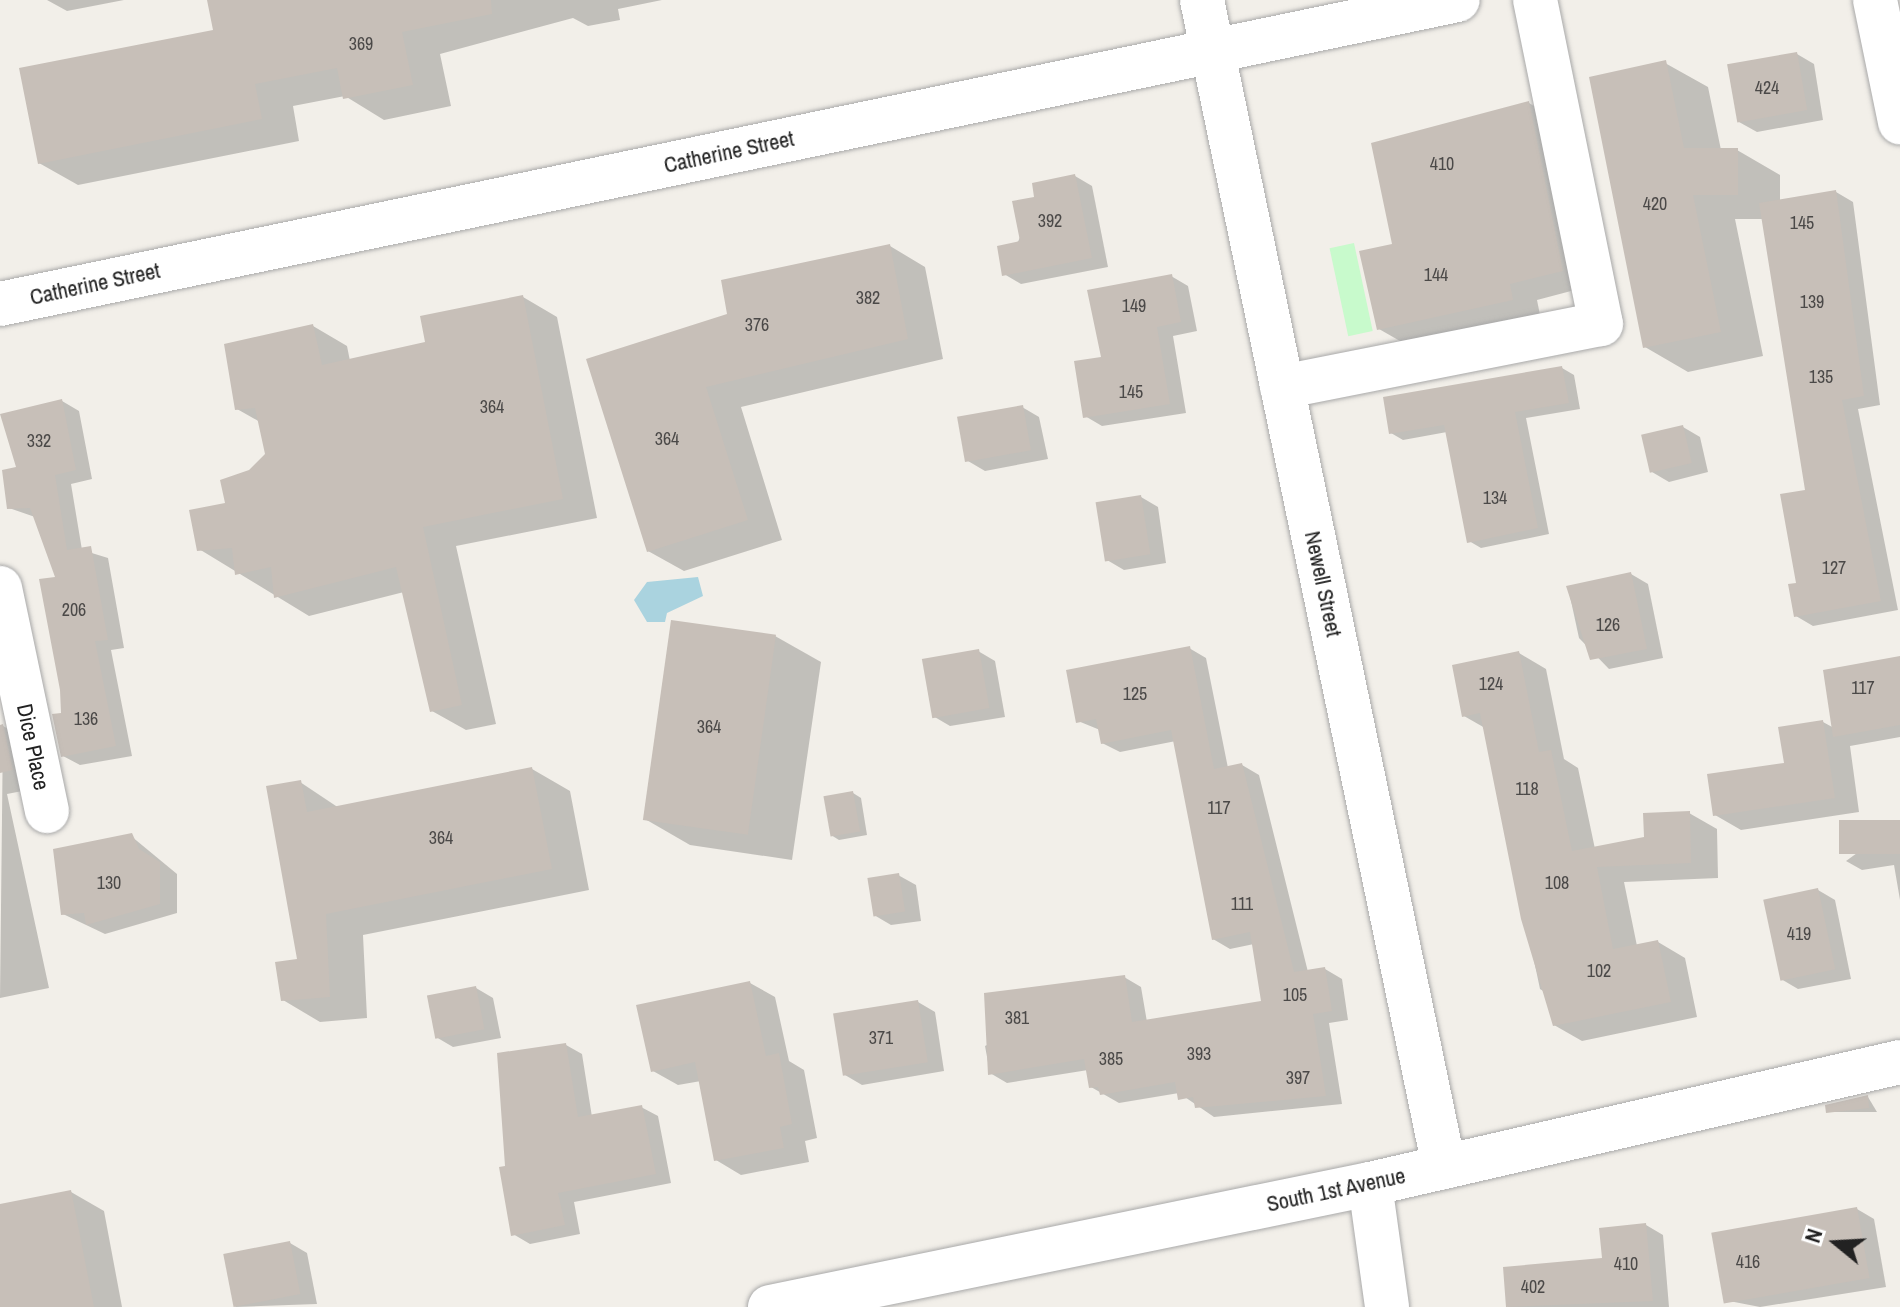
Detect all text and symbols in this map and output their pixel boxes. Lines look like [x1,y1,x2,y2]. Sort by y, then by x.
house number: 369 [349,33,373,55]
house number: 424 [1755,77,1779,99]
street label: Catherine Street [662,125,796,179]
house number: 410 [1430,153,1454,175]
house number: 420 [1643,193,1667,215]
house number: 392 [1038,210,1062,232]
house number: 145 [1790,212,1814,234]
street label: Catherine Street [28,257,162,311]
house number: 144 [1424,264,1448,286]
house number: 382 [856,287,880,309]
house number: 139 [1800,291,1824,313]
house number: 149 [1122,295,1146,317]
house number: 376 [745,314,769,336]
house number: 135 [1809,366,1833,388]
house number: 145 [1119,381,1143,403]
house number: 364 [480,396,504,418]
house number: 364 [655,428,679,450]
house number: 332 [27,430,51,452]
house number: 134 [1483,487,1507,509]
street label: Newell Street [1299,529,1347,639]
house number: 127 [1822,557,1846,579]
house number: 206 [62,599,86,621]
house number: 126 [1596,614,1620,636]
house number: 124 [1479,673,1503,695]
house number: 117 [1851,677,1875,699]
house number: 125 [1123,683,1147,705]
street label: Dice Place [11,702,55,792]
house number: 136 [74,708,98,730]
house number: 364 [697,716,721,738]
house number: 118 [1515,778,1539,800]
house number: 117 [1207,797,1231,819]
house number: 364 [429,827,453,849]
house number: 130 [97,872,121,894]
house number: 108 [1545,872,1569,894]
house number: 111 [1231,893,1253,915]
house number: 419 [1787,923,1811,945]
house number: 102 [1587,960,1611,982]
house number: 105 [1283,984,1307,1006]
house number: 381 [1005,1007,1029,1029]
house number: 371 [869,1027,893,1049]
house number: 393 [1187,1043,1211,1065]
house number: 385 [1099,1048,1123,1070]
house number: 397 [1286,1067,1310,1089]
street label: South 1st Avenue [1264,1162,1408,1218]
north arrow [1796,1203,1876,1283]
text: N [1797,1225,1829,1246]
house number: 416 [1736,1251,1760,1273]
house number: 410 [1614,1253,1638,1275]
house number: 402 [1521,1276,1545,1298]

